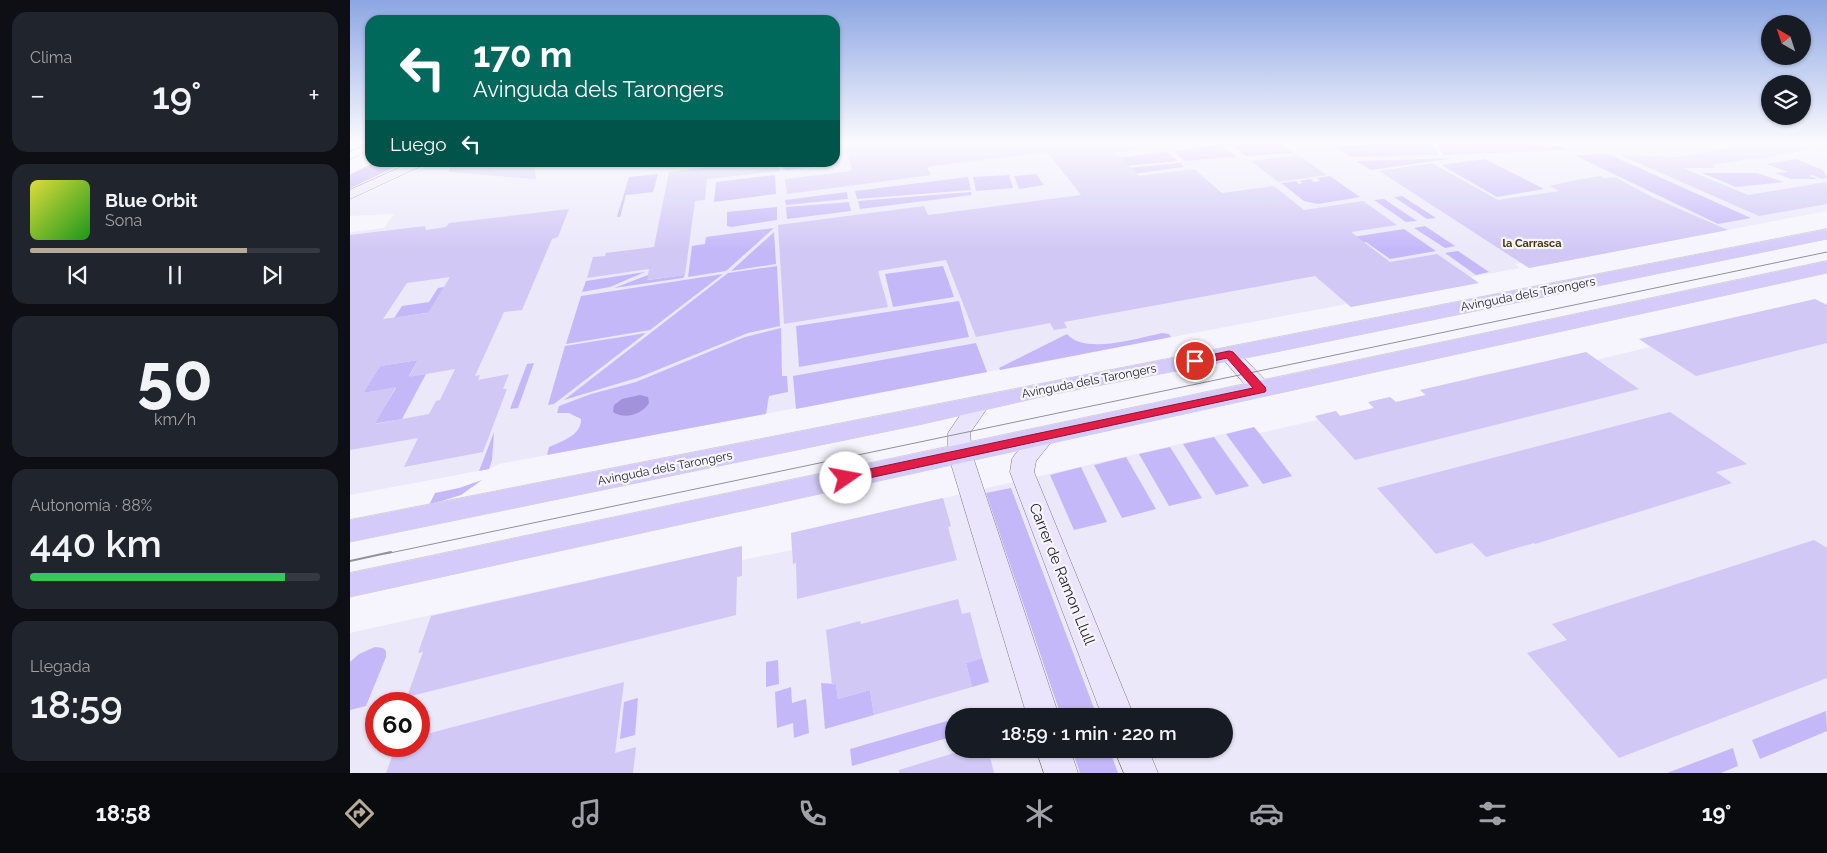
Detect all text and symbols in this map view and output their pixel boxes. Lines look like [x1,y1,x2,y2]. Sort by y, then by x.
north arrow [1761,15,1811,65]
map controls [1761,15,1811,125]
text: 170 m [473,34,572,75]
icon: left [390,35,455,100]
text: Clima [30,48,72,67]
text: 19° [152,73,202,118]
button: layers [1761,75,1811,125]
text: Avinguda dels Tarongers [473,76,724,102]
text: − [30,79,45,112]
text: + [308,79,320,112]
icon: left [457,130,485,158]
text: Luego [390,133,447,155]
text: Blue Orbit [105,189,197,211]
text: Sona [105,211,142,230]
district label: la Carrasca [1502,237,1562,250]
icon: previous [64,261,92,289]
icon: pause [161,261,189,289]
icon: next [258,261,286,289]
street label: Avinguda dels Tarongers [1459,274,1597,314]
text: 50 [137,339,213,415]
pin [1174,340,1216,382]
icon: arrive [1181,347,1209,375]
street label: Avinguda dels Tarongers [1020,361,1158,401]
text: km/h [154,410,196,429]
street label: Avinguda dels Tarongers [596,448,734,488]
position arrow [819,451,871,503]
text: Autonomía · 88% [30,496,152,515]
street label: Carrer de Ramon Llull [1025,500,1099,648]
text: 440 km [30,521,162,566]
text: Llegada [30,657,90,676]
text: 18:59 [30,682,123,727]
speed limit sign: 60 [365,692,430,757]
text: 18:59 · 1 min · 220 m [1001,722,1177,744]
icon: directions [342,796,377,831]
icon: music [569,796,604,831]
icon: phone [795,796,830,831]
icon: climate [1022,796,1057,831]
icon: car [1249,796,1284,831]
icon: filters [1475,796,1510,831]
text: 18:58 [96,800,151,826]
text: 19° [1702,800,1731,826]

